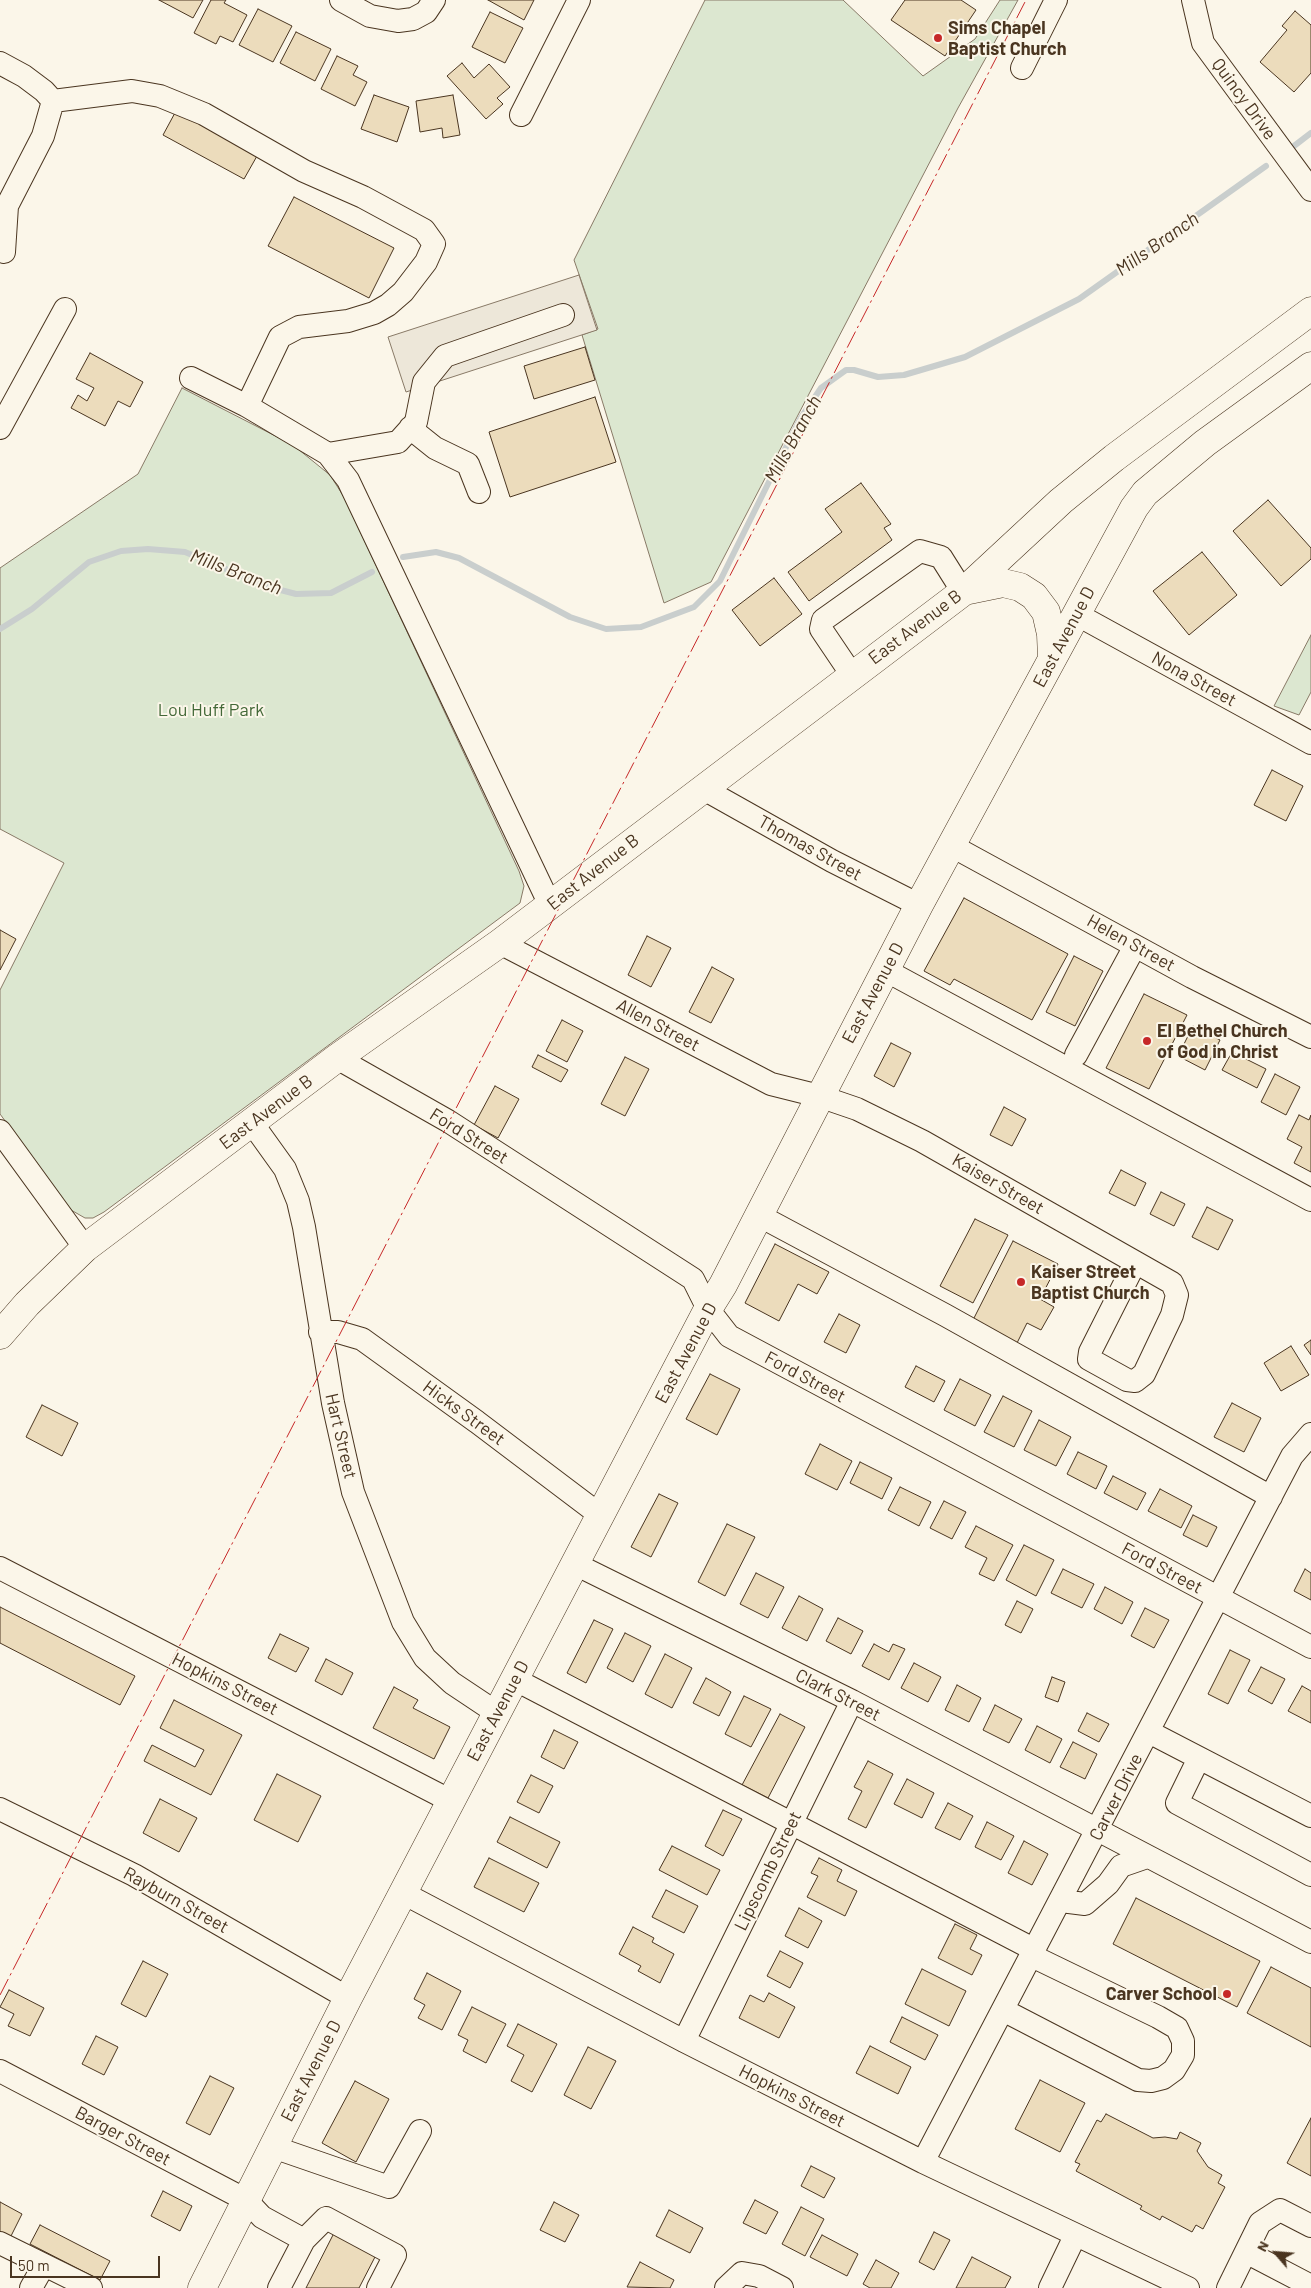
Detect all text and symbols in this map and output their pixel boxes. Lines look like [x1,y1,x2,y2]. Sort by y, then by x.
place label: Sims Chapel Baptist Church [948,17,1066,59]
marker: Sims Chapel Baptist Church [932,32,944,44]
street label: Quincy Drive [1207,54,1281,144]
water label: Mills Branch [1111,207,1203,281]
water label: Mills Branch [760,391,826,487]
water label: Mills Branch [187,544,285,600]
street label: East Avenue D [1028,583,1100,691]
street label: East Avenue B [864,585,966,669]
street label: Nona Street [1148,647,1240,711]
park label: Lou Huff Park [158,699,264,721]
street label: Thomas Street [754,811,866,885]
street label: East Avenue B [543,829,643,915]
street label: Helen Street [1083,910,1179,976]
street label: East Avenue D [837,939,909,1047]
street label: Allen Street [613,994,703,1056]
place label: El Bethel Church of God in Christ [1157,1020,1287,1062]
marker: El Bethel Church of God in Christ [1141,1035,1153,1047]
street label: East Avenue B [215,1070,317,1154]
street label: Ford Street [426,1103,512,1169]
street label: Kaiser Street [948,1149,1048,1219]
place label: Kaiser Street Baptist Church [1031,1261,1149,1304]
marker: Kaiser Street Baptist Church [1015,1276,1027,1288]
street label: East Avenue D [650,1299,722,1407]
street label: Ford Street [761,1347,849,1407]
street label: Hicks Street [419,1376,509,1450]
street label: Hart Street [321,1391,361,1481]
street label: Ford Street [1118,1538,1206,1598]
street label: Hopkins Street [168,1648,282,1720]
street label: East Avenue D [462,1657,534,1765]
street label: Clark Street [792,1664,884,1726]
street label: Carver Drive [1085,1750,1147,1844]
street label: Lipscomb Street [730,1808,806,1934]
street label: Rayburn Street [120,1862,232,1938]
place label: Carver School [1106,1983,1217,2005]
marker: Carver School [1221,1988,1233,2000]
street label: East Avenue D [276,2017,346,2125]
street label: Hopkins Street [735,2060,849,2132]
street label: Barger Street [71,2102,175,2170]
north arrow [1251,2228,1301,2278]
text: N [1253,2238,1272,2254]
scale bar [12,2246,162,2278]
text: 50 m [18,2256,50,2274]

